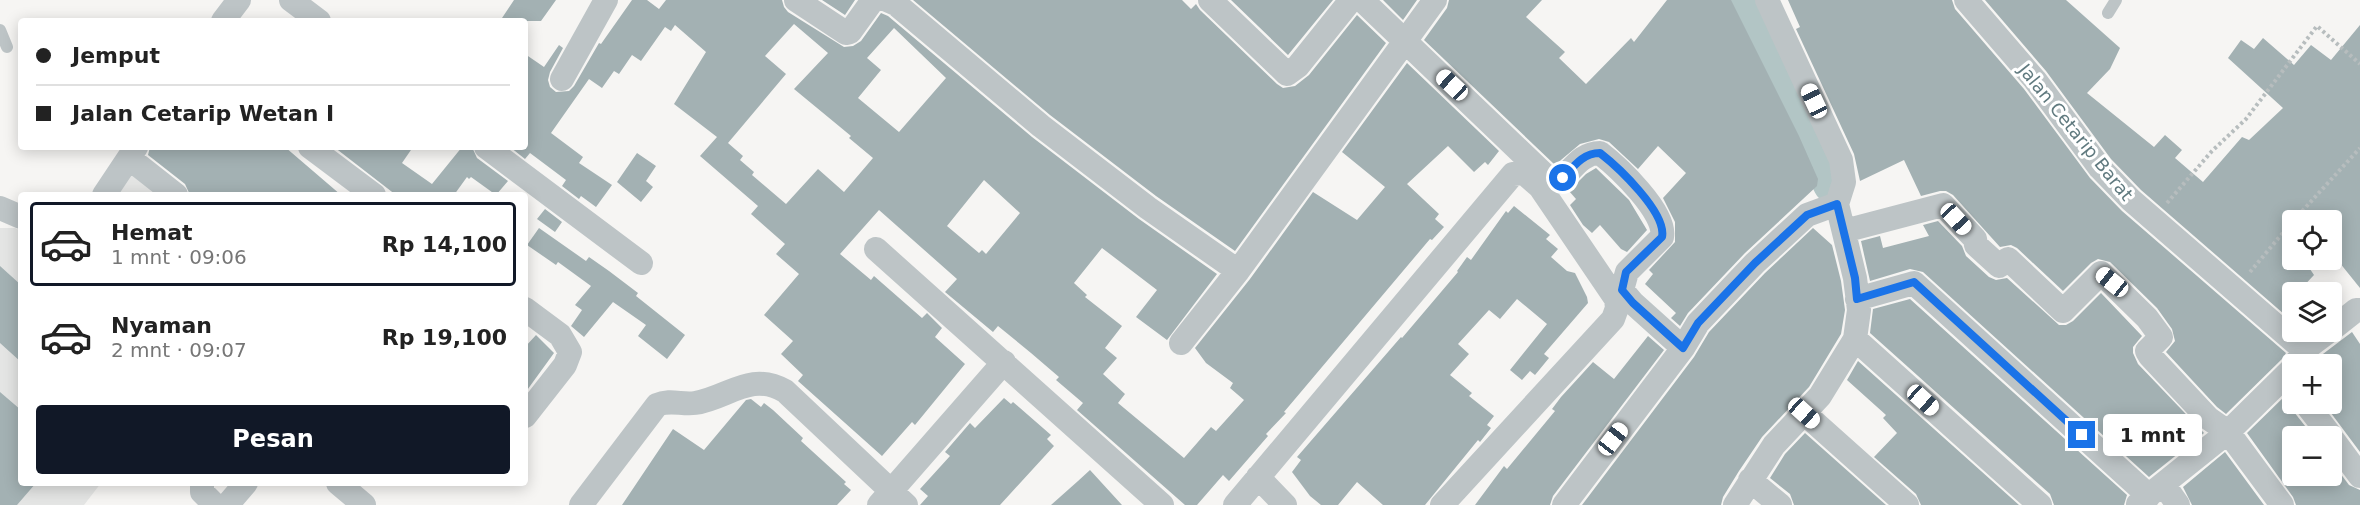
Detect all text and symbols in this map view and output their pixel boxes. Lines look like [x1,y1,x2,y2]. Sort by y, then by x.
text: Jemput [72,43,160,68]
street label: Jalan Cetarip Barat [2014,59,2138,205]
car [1433,66,1471,104]
car [1798,81,1830,121]
text: Jalan Cetarip Wetan I [72,101,334,126]
route start [1549,164,1576,191]
car [1937,200,1975,238]
map controls [2282,210,2342,486]
button: locate [2282,210,2342,270]
icon: car [39,217,93,271]
text: Hemat [111,220,193,245]
text: Rp 14,100 [382,232,507,257]
text: 1 mnt · 09:06 [111,245,247,269]
car [2092,264,2132,300]
button: layers [2282,282,2342,342]
icon: car [39,310,93,364]
text: Nyaman [111,313,212,338]
text: Rp 19,100 [382,325,507,350]
text: 2 mnt · 09:07 [111,338,247,362]
button: + [2282,354,2342,414]
car [1904,381,1942,419]
car [1785,394,1823,432]
button: Pesan [36,405,510,474]
callout: 1 mnt [2103,414,2202,456]
car [1595,419,1631,459]
route end [2068,421,2095,448]
text: 1 mnt [2120,423,2185,447]
button: − [2282,426,2342,486]

